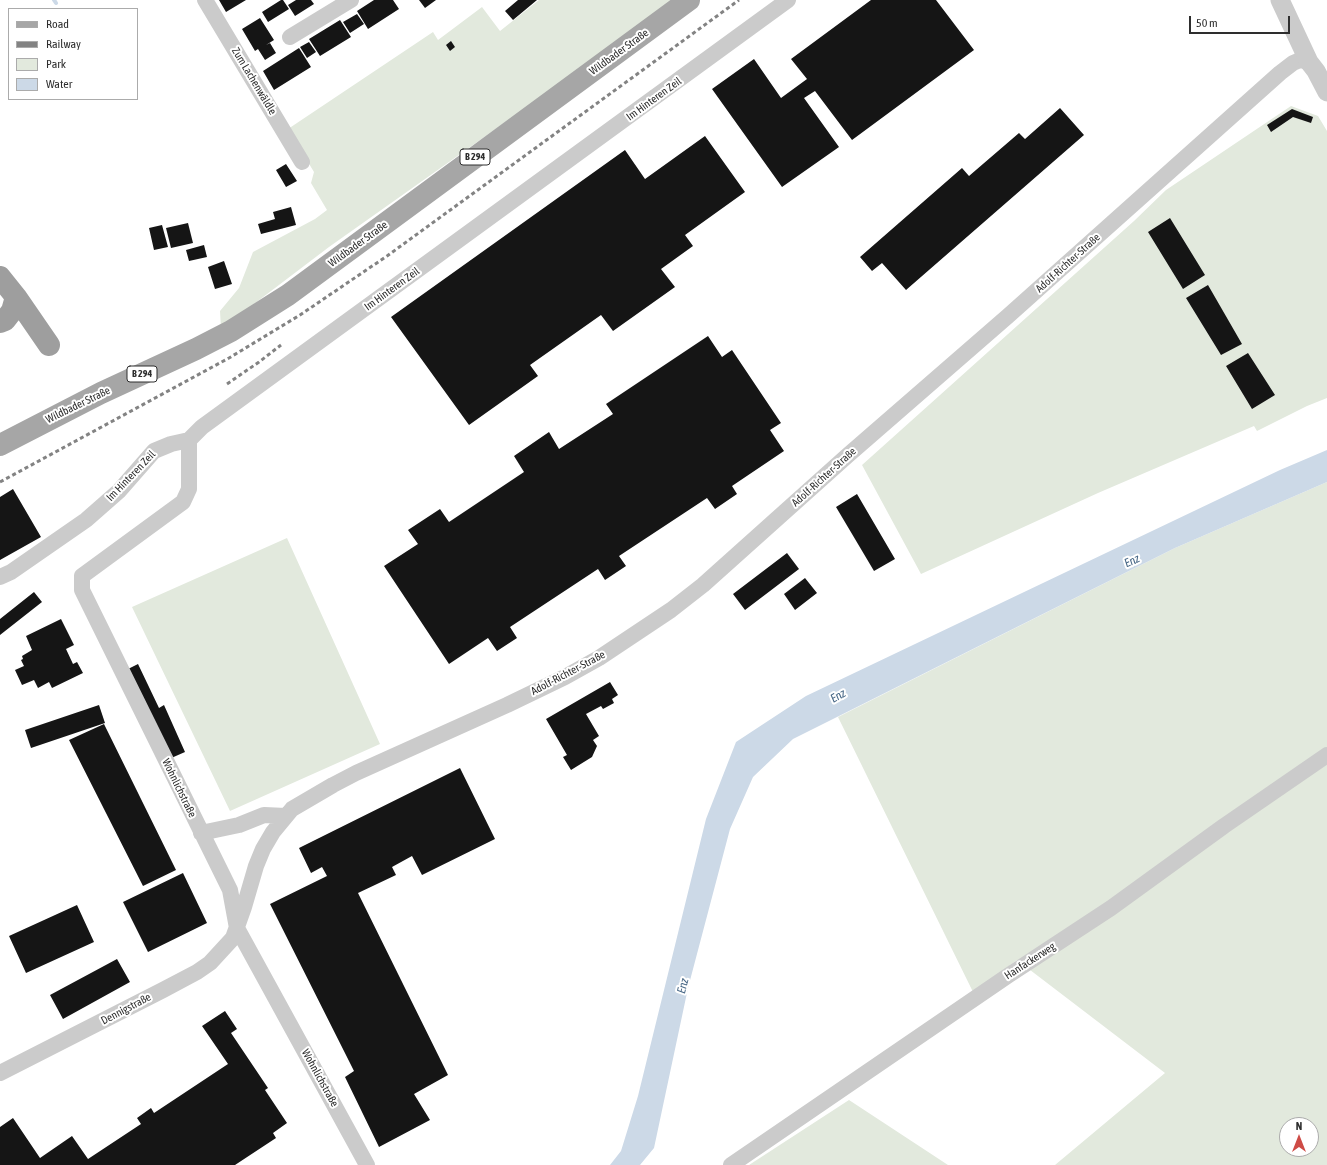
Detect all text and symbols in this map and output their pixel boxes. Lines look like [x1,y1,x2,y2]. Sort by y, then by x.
legend [8,8,138,100]
scale bar [1191,8,1292,34]
text: 50 m [1196,16,1218,30]
text: Road [46,17,69,31]
street label: Wildbader Straße [587,26,651,78]
text: Railway [46,37,81,51]
street label: Zum Lachenwäldle [229,45,279,117]
text: Park [46,57,66,71]
street label: Im Hinteren Zeil [624,75,684,123]
text: Water [46,77,72,91]
road number: B 294 [460,149,490,165]
street label: Wildbader Straße [326,218,390,270]
street label: Adolf-Richter-Straße [1033,231,1103,295]
street label: Im Hinteren Zeil [362,265,422,313]
road number: B 294 [127,366,157,382]
street label: Wildbader Straße [44,384,112,426]
street label: Adolf-Richter-Straße [789,445,859,509]
street label: Im Hinteren Zeil [104,448,158,504]
water label: Enz [1122,551,1142,571]
street label: Adolf-Richter-Straße [529,648,607,698]
water label: Enz [828,686,848,706]
street label: Wohnlichstraße [159,756,199,820]
street label: Hanfackerweg [1002,940,1058,982]
water label: Enz [674,977,692,995]
street label: Dennigstraße [99,990,153,1028]
street label: Wohnlichstraße [299,1047,341,1109]
north arrow [1279,1117,1319,1157]
text: N [1296,1120,1302,1132]

